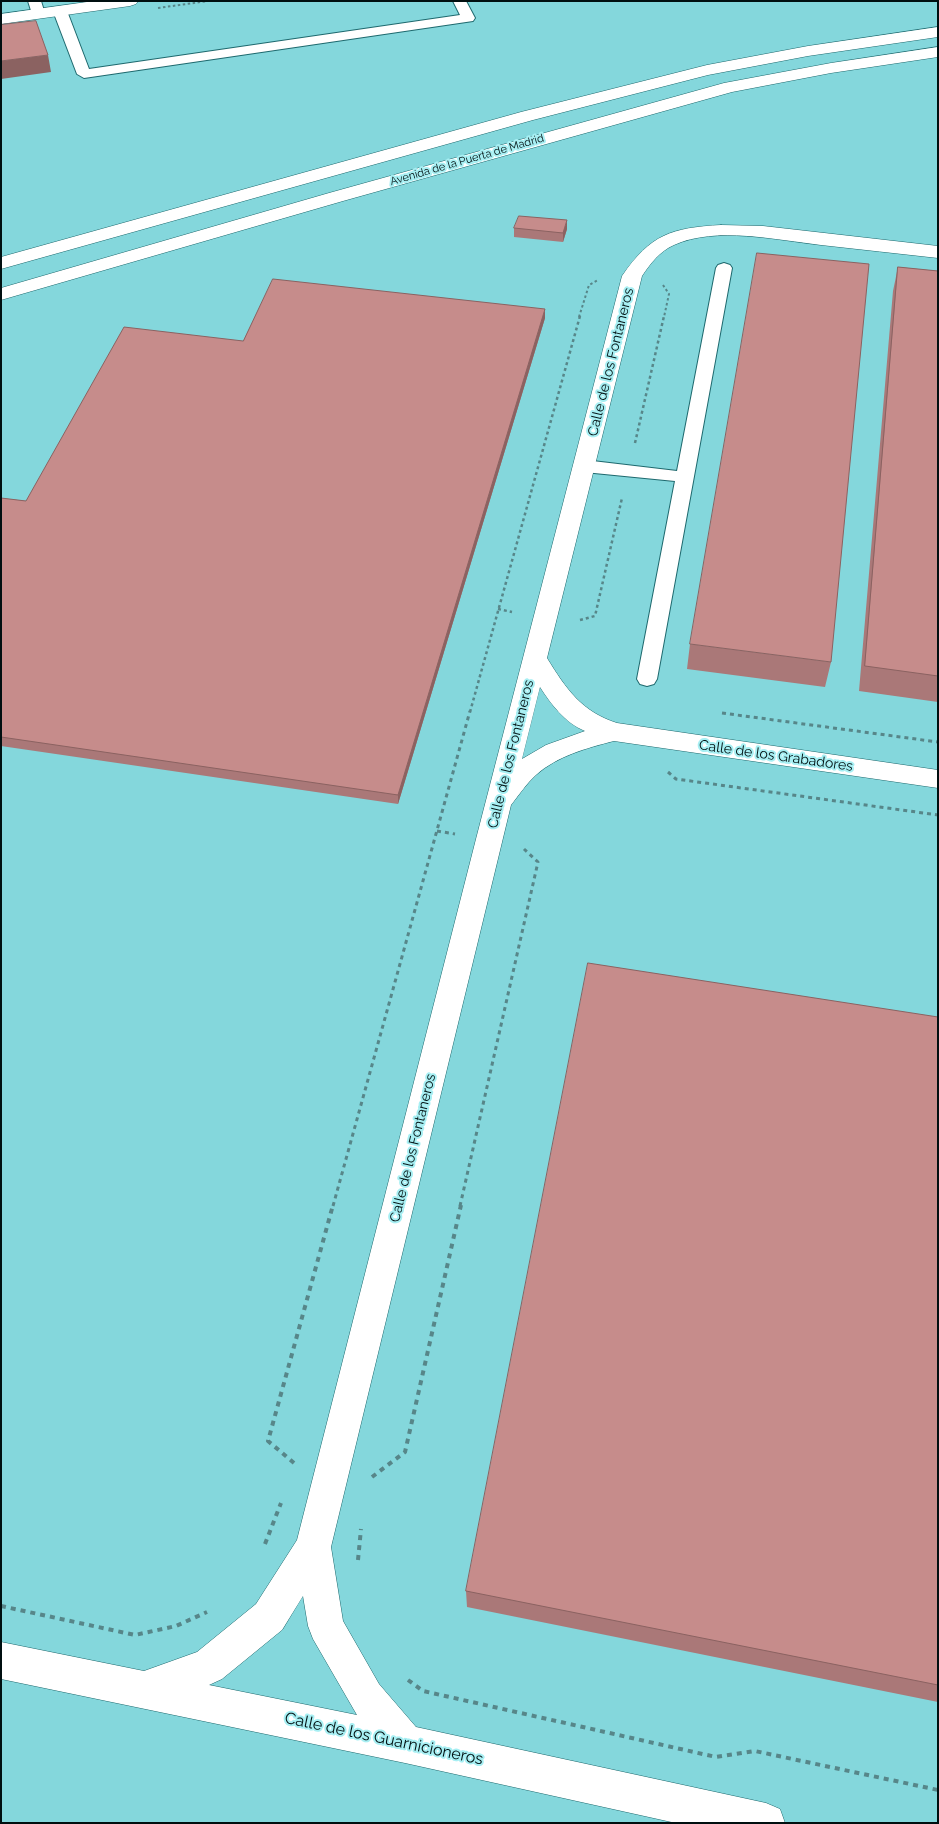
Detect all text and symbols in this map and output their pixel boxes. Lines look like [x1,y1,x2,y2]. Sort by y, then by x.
street label: Avenida de la Puerta de Madrid [389,132,545,188]
street label: Calle de los Fontaneros [584,286,638,438]
street label: Calle de los Fontaneros [484,678,538,830]
street label: Calle de los Grabadores [698,737,854,775]
street label: Calle de los Fontaneros [386,1072,440,1224]
street label: Calle de los Guarnicioneros [283,1709,485,1769]

